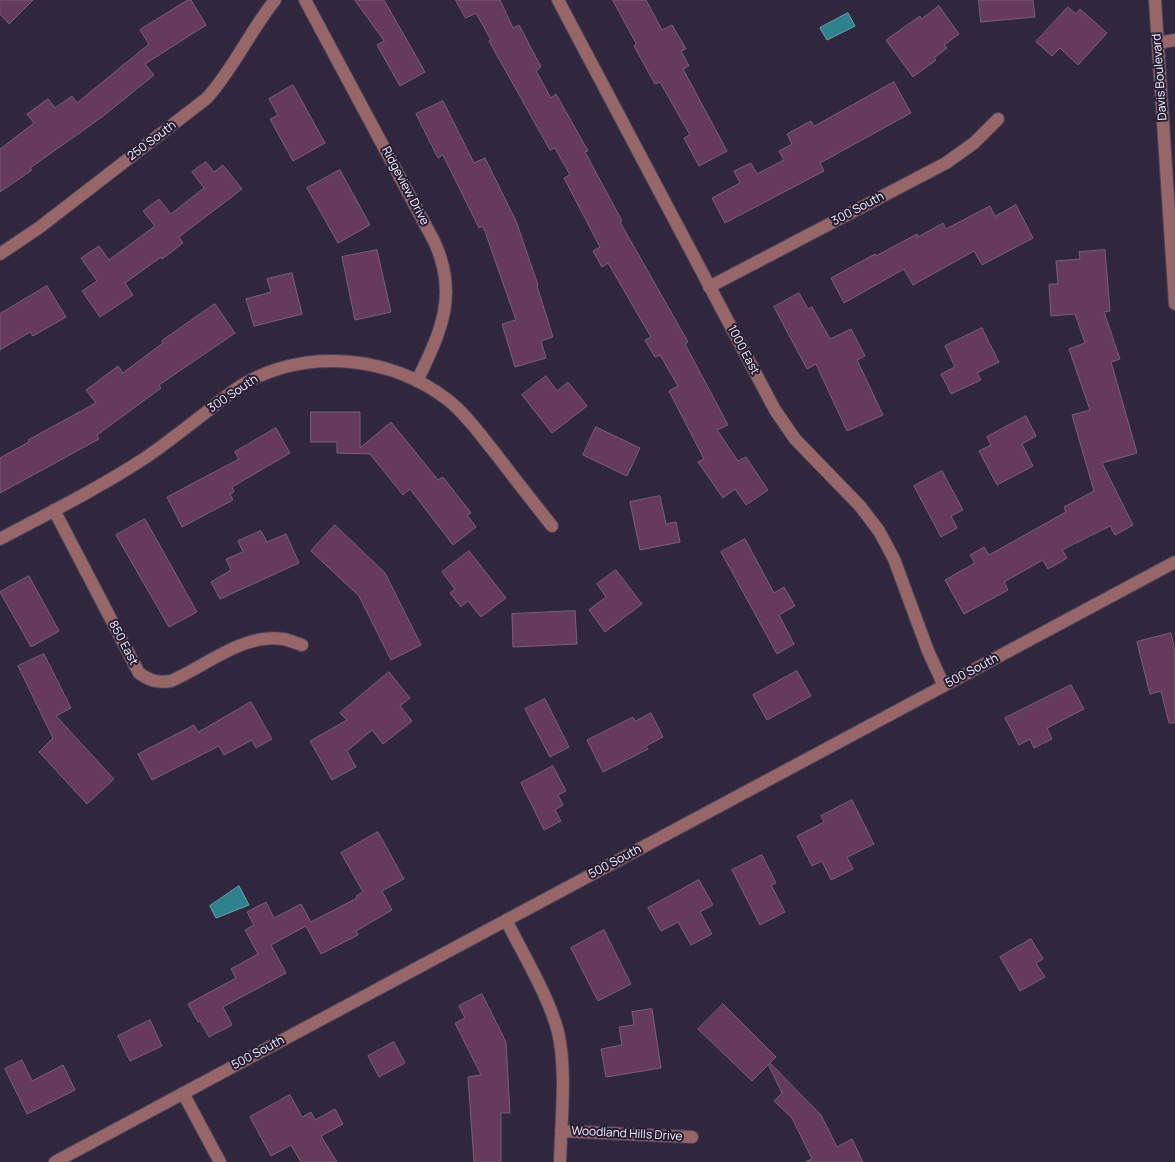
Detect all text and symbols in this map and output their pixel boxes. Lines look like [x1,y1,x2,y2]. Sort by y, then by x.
street label: Davis Boulevard [1150,33,1170,121]
street label: 250 South [125,118,179,164]
street label: Ridgeview Drive [378,144,432,228]
street label: 300 South [829,189,887,229]
street label: 1000 East [724,323,762,377]
street label: 300 South [205,372,261,416]
street label: 850 East [105,618,141,668]
street label: 500 South [943,651,1001,691]
street label: 500 South [586,842,644,882]
street label: 500 South [229,1033,287,1073]
street label: Woodland Hills Drive [571,1124,683,1144]

